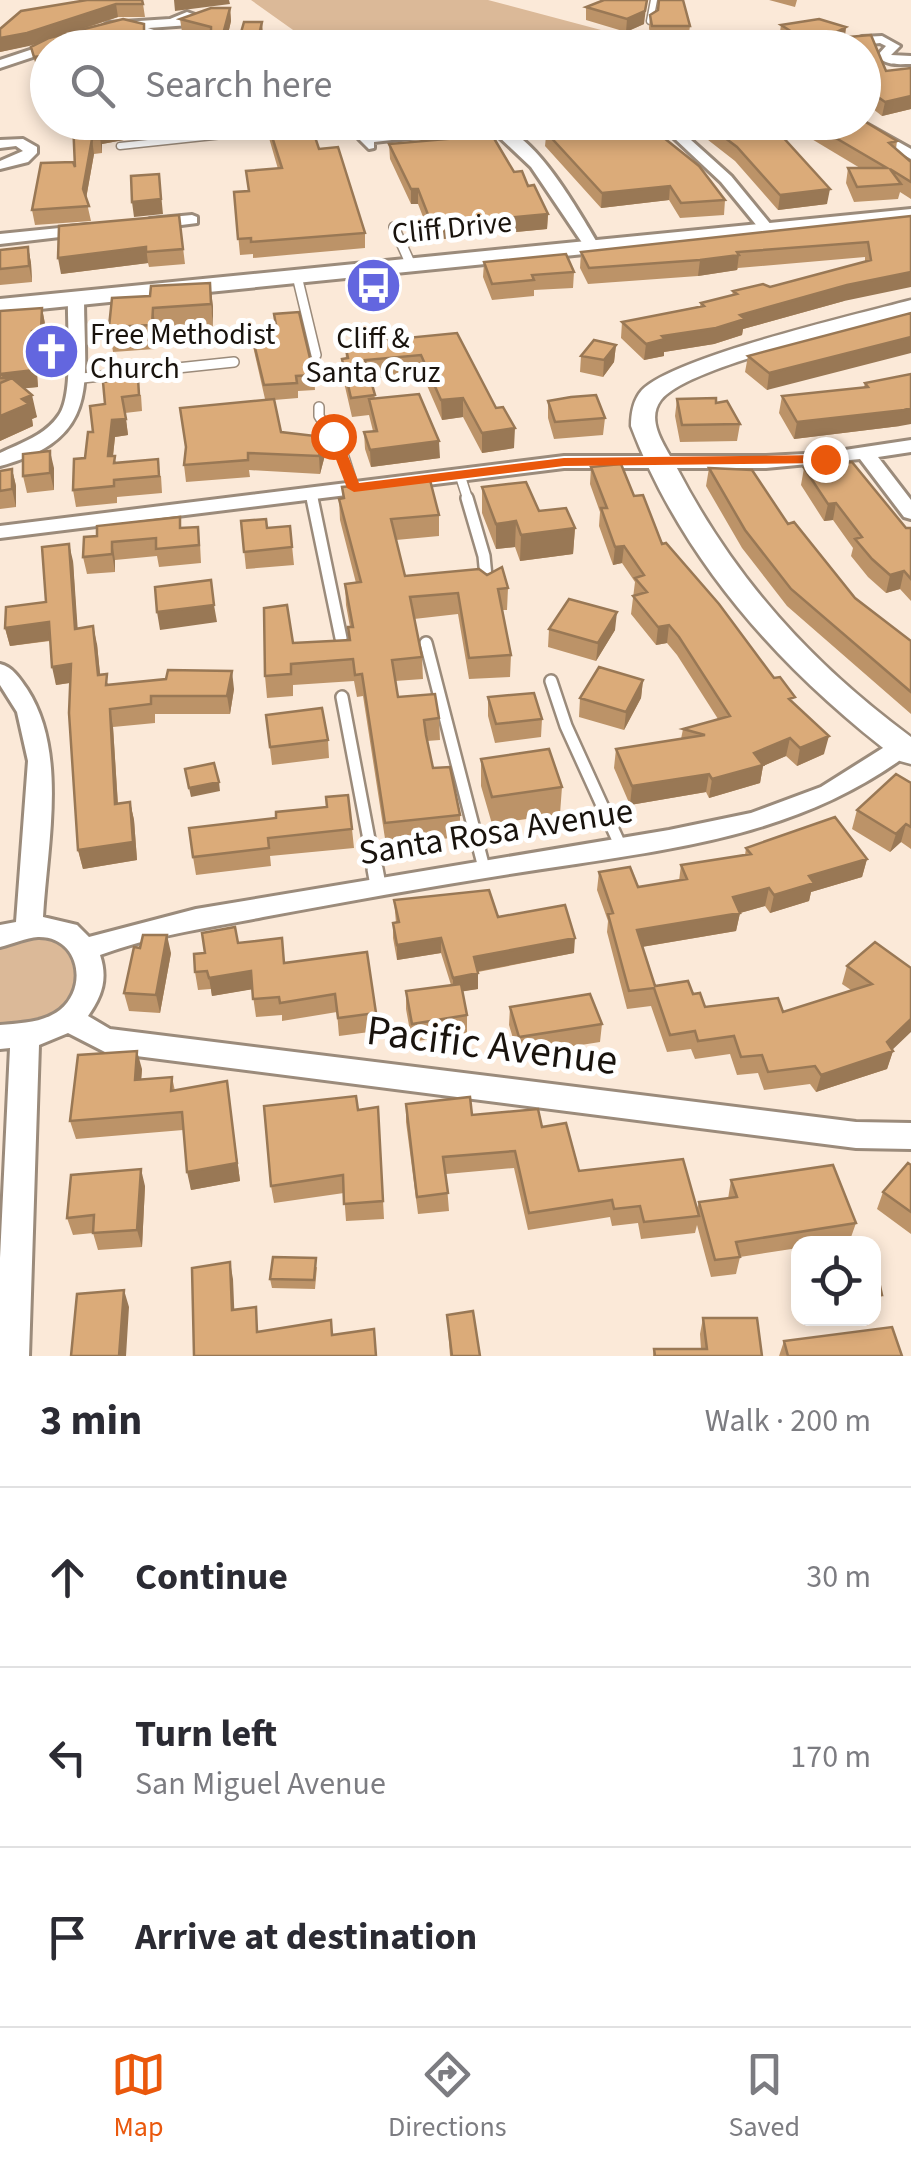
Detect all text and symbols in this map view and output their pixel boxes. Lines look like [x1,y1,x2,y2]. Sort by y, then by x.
search box [30,30,881,140]
icon: search [65,58,120,113]
text: Search here [145,58,332,112]
street label: Cliff Drive [390,200,514,256]
bus stop icon: Cliff & Santa Cruz [343,256,403,316]
place label: Free Methodist Church [90,313,275,390]
place label: Cliff & Santa Cruz [306,317,440,394]
church icon: Free Methodist Church [21,321,81,381]
route start [311,414,357,460]
route end [803,437,849,483]
street label: Santa Rosa Avenue [355,786,637,878]
street label: Pacific Avenue [363,1001,621,1091]
map controls [791,1236,881,1326]
button: locate [791,1236,881,1326]
text: 3 min [40,1391,142,1451]
text: Walk · 200 m [705,1398,871,1444]
icon: ahead [40,1550,95,1605]
text: Continue [135,1550,288,1604]
text: 30 m [806,1554,871,1600]
text: Turn left [135,1707,277,1761]
icon: left [40,1730,95,1785]
text: 170 m [790,1734,871,1780]
text: San Miguel Avenue [135,1761,386,1807]
icon: arrive [40,1910,95,1965]
text: Arrive at destination [135,1910,477,1964]
tab: Map [111,2047,166,2147]
tab: Directions [388,2047,507,2147]
tab: Saved [729,2047,800,2147]

